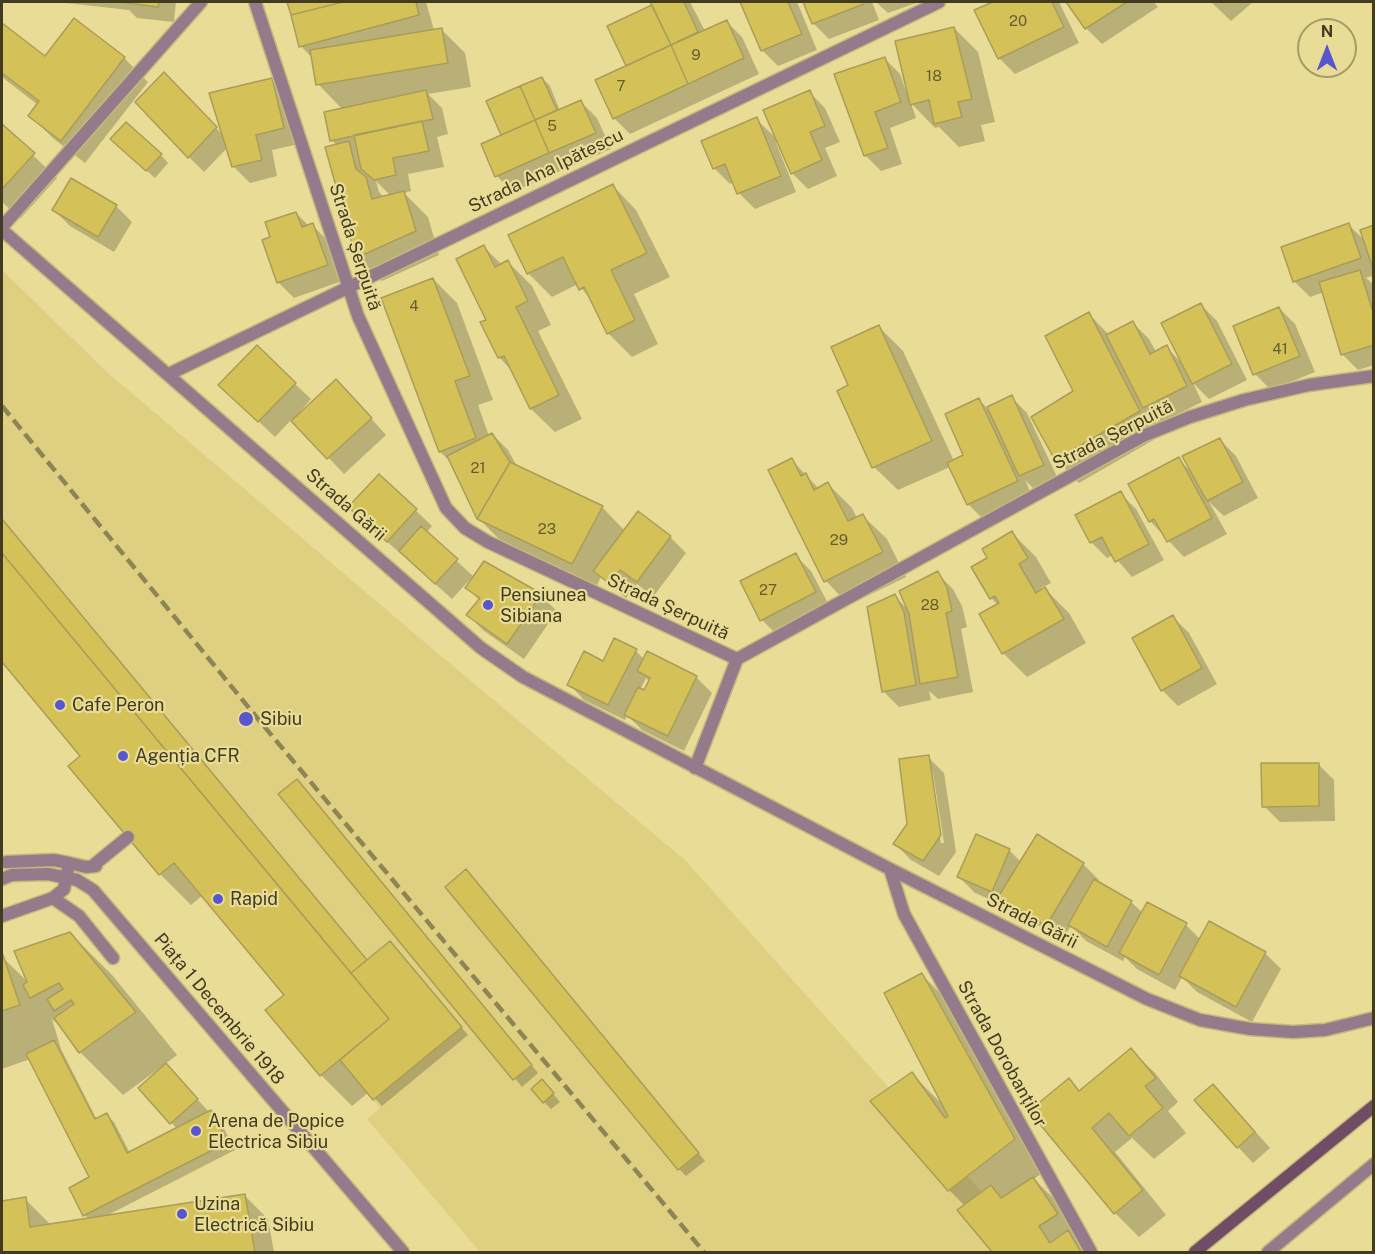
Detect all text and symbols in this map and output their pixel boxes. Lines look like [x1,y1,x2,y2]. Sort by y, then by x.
house number: 20 [1009,12,1027,30]
north arrow [1297,18,1357,78]
text: N [1321,22,1333,41]
house number: 9 [691,46,701,64]
house number: 18 [926,67,942,85]
house number: 7 [616,77,626,95]
house number: 5 [547,117,557,135]
street label: Strada Ana Ipătescu [465,124,627,218]
street label: Strada Șerpuită [324,181,386,313]
house number: 4 [409,297,419,315]
house number: 41 [1272,340,1288,358]
street label: Strada Șerpuită [1049,395,1177,475]
house number: 21 [470,459,486,477]
street label: Strada Gării [301,464,391,546]
house number: 23 [538,520,556,538]
house number: 29 [830,531,848,549]
street label: Strada Șerpuită [603,569,733,645]
house number: 27 [759,581,777,599]
place label: Pensiunea Sibiana [500,584,586,626]
house number: 28 [921,596,939,614]
marker: Pensiunea Sibiana [481,598,495,612]
place label: Cafe Peron [72,694,164,716]
marker: Cafe Peron [53,698,67,712]
place label: Sibiu [260,708,302,730]
marker: Sibiu [237,710,255,728]
place label: Agenția CFR [135,745,240,767]
marker: Agenția CFR [116,749,130,763]
place label: Rapid [230,888,278,910]
street label: Strada Gării [983,889,1081,953]
marker: Rapid [211,892,225,906]
street label: Piața 1 Decembrie 1918 [149,929,289,1089]
street label: Strada Dorobanților [953,977,1051,1131]
place label: Arena de Popice Electrica Sibiu [208,1110,344,1152]
marker: Arena de Popice Electrica Sibiu [189,1124,203,1138]
place label: Uzina Electrică Sibiu [194,1193,314,1236]
marker: Uzina Electrică Sibiu [175,1207,189,1221]

